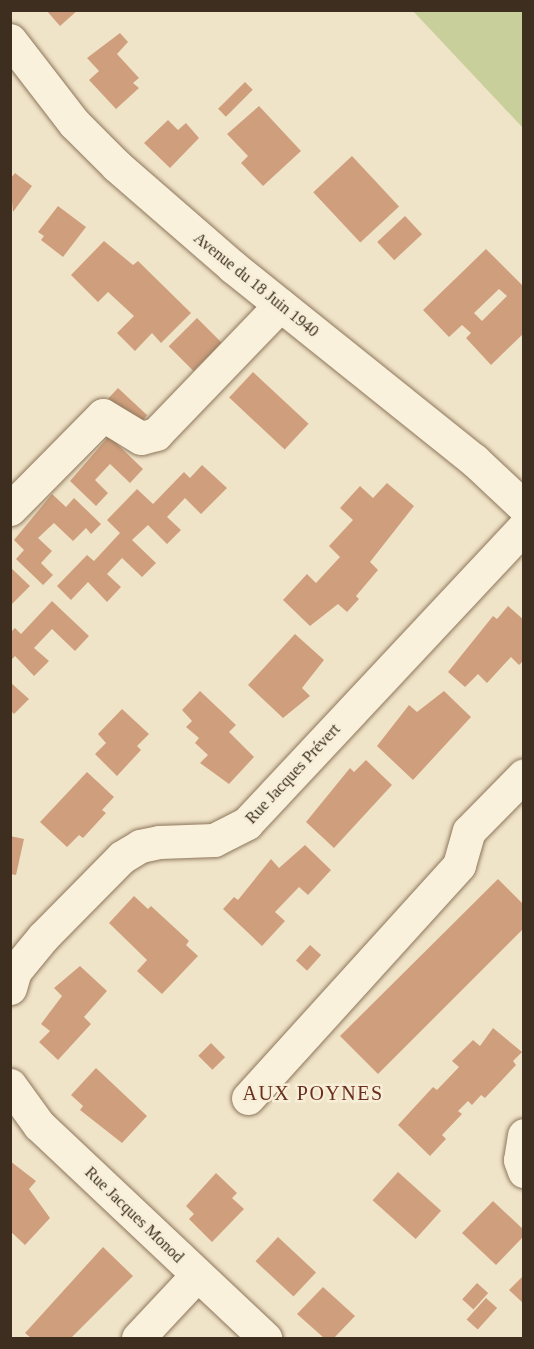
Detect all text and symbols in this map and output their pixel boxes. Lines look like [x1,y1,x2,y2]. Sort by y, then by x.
street label: Avenue du 18 Juin 1940 [190,229,322,341]
street label: Rue Jacques Prévert [242,720,344,828]
district label: AUX POYNES [242,1081,384,1105]
street label: Rue Jacques Monod [81,1163,187,1267]

